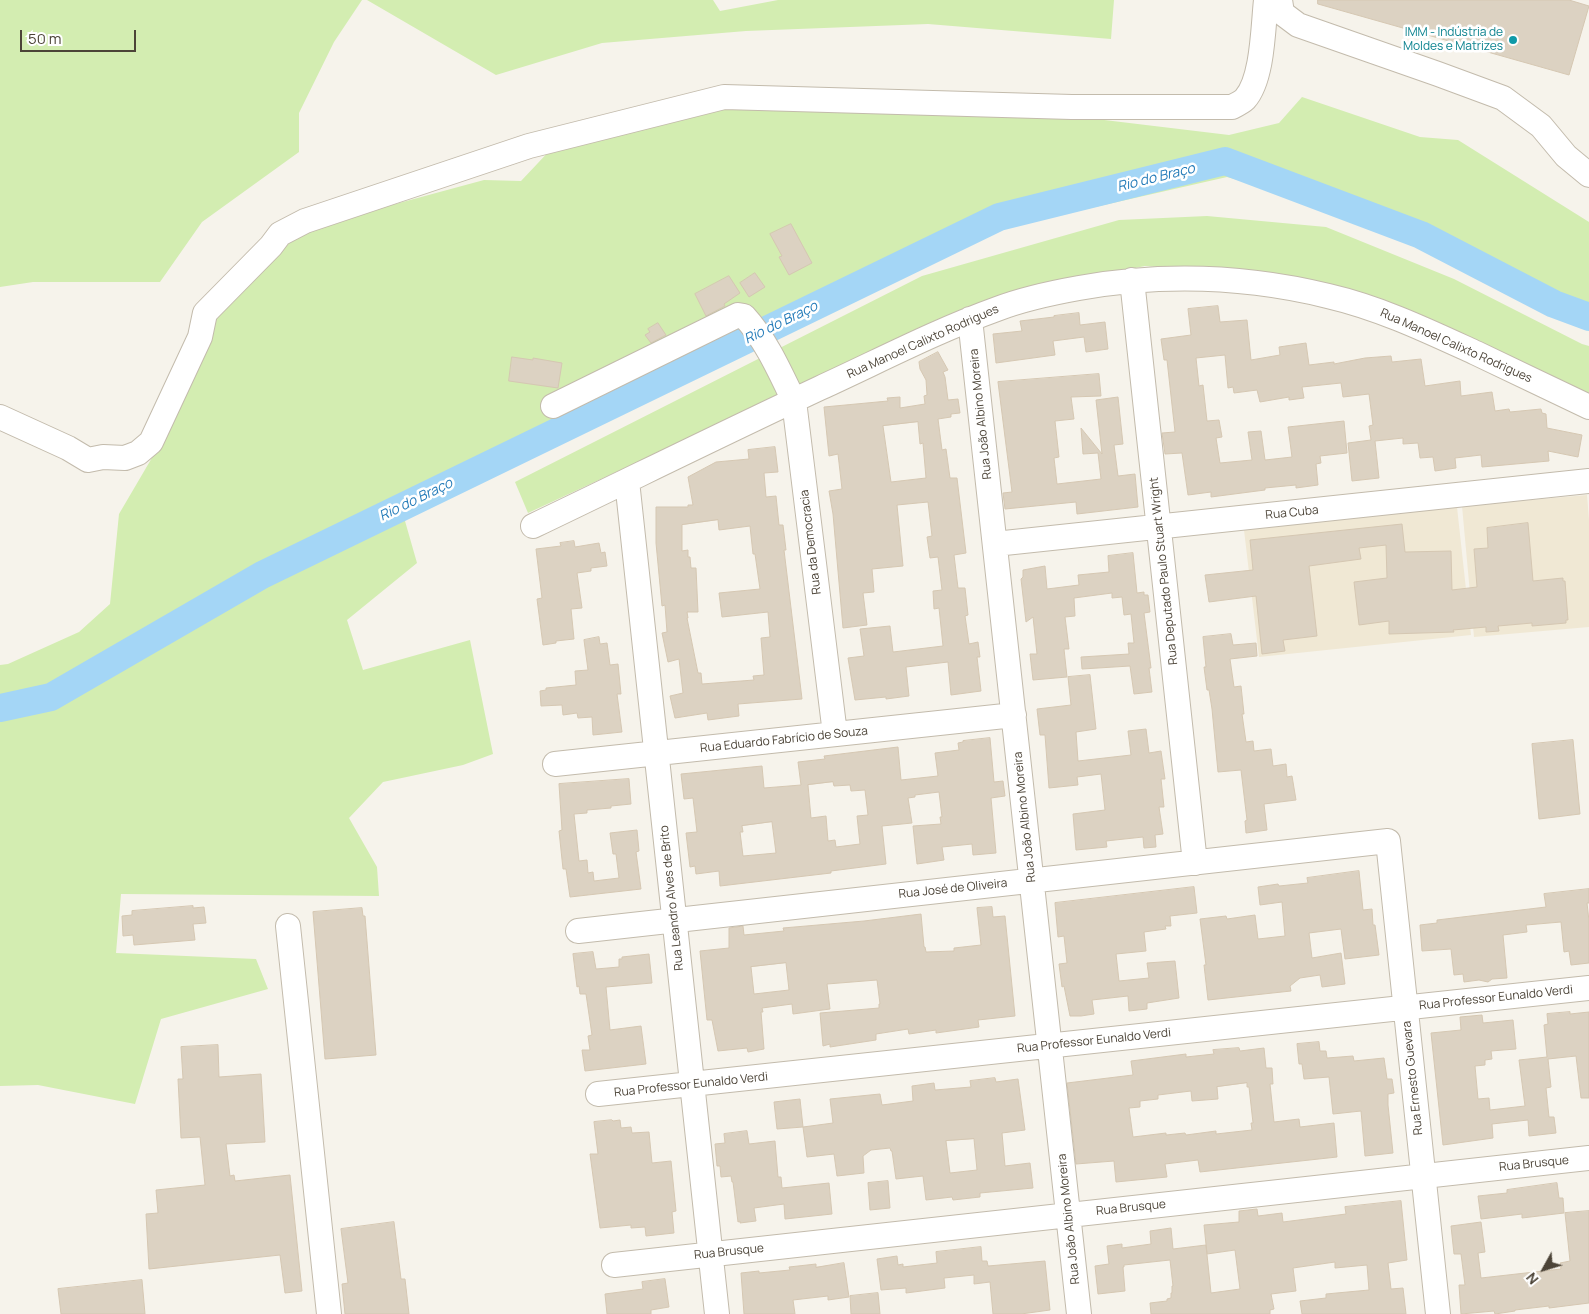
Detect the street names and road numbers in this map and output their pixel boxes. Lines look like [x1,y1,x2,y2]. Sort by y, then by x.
street label: Rua Manoel Calixto Rodrigues [845,302,1001,382]
street label: Rua Manoel Calixto Rodrigues [1378,306,1534,386]
street label: Rua João Albino Moreira [967,348,995,480]
street label: Rua Deputado Paulo Stuart Wright [1147,476,1181,666]
street label: Rua da Democracia [797,489,825,595]
street label: Rua Cuba [1265,503,1319,523]
street label: Rua Eduardo Fabrício de Souza [699,724,869,756]
street label: Rua João Albino Moreira [1011,751,1039,883]
street label: Rua Leandro Alves de Brito [657,825,687,971]
street label: Rua José de Oliveira [898,876,1008,902]
street label: Rua Professor Eunaldo Verdi [1418,983,1574,1013]
street label: Rua Ernesto Guevara [1400,1020,1426,1136]
street label: Rua Professor Eunaldo Verdi [1016,1026,1172,1056]
street label: Rua Professor Eunaldo Verdi [613,1070,769,1100]
street label: Rua João Albino Moreira [1055,1153,1083,1285]
street label: Rua Brusque [1498,1153,1570,1175]
street label: Rua Brusque [1095,1197,1167,1219]
street label: Rua Brusque [693,1241,765,1263]

